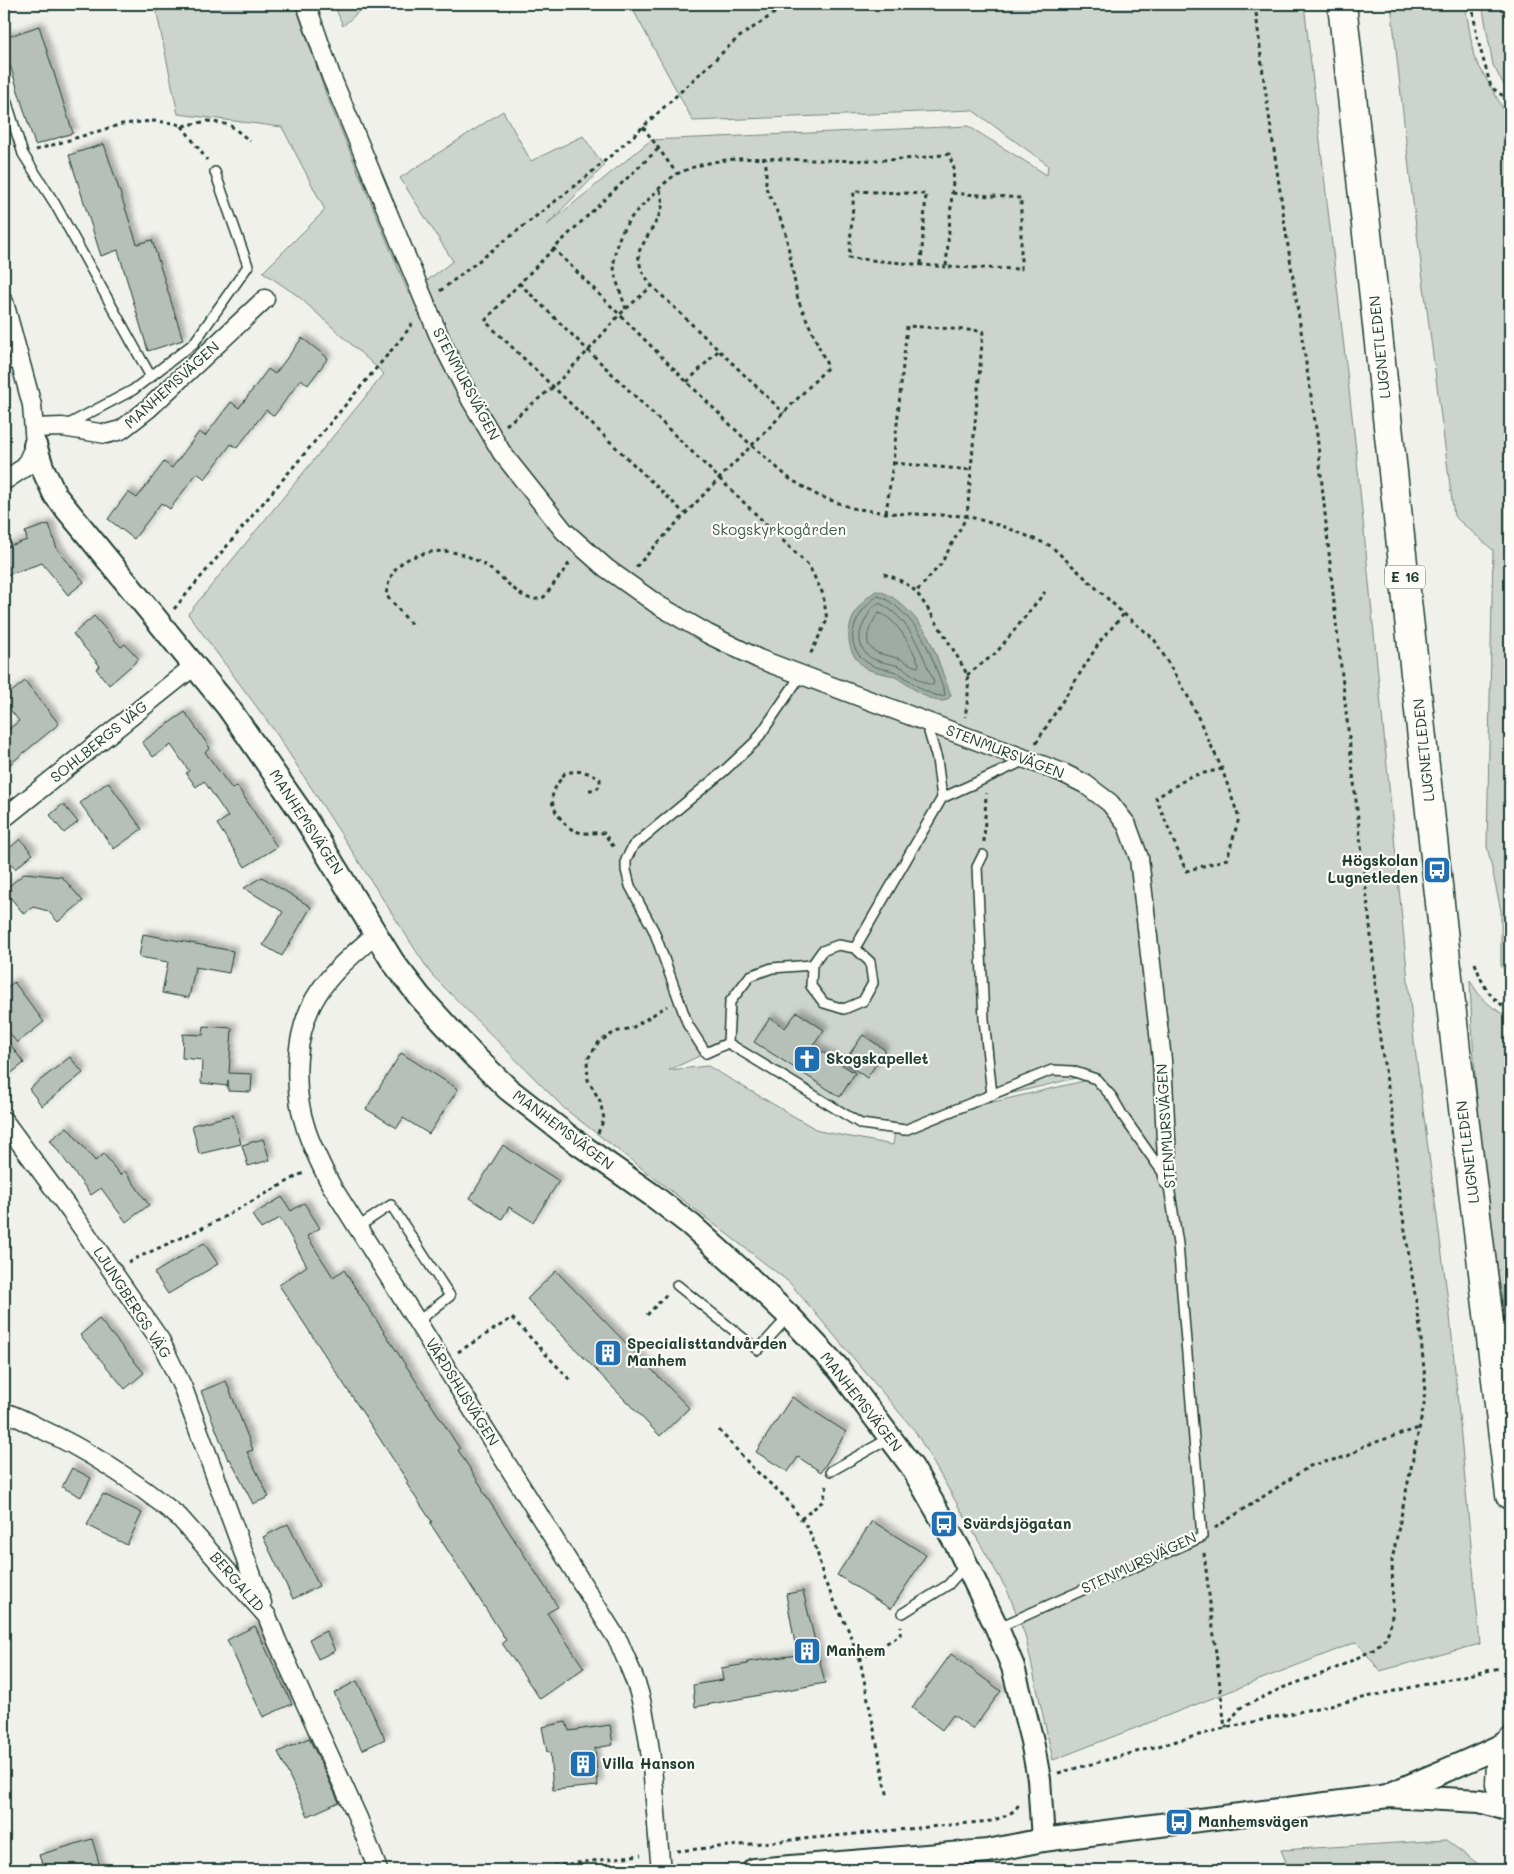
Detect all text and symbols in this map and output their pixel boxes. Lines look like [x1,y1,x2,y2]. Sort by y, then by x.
street label: LUGNETLEDEN [1364,295,1394,400]
street label: STENMURSVÄGEN [429,324,505,443]
street label: MANHEMSVÄGEN [119,336,223,432]
park label: Skogskyrkogården [712,519,846,539]
road number: E 16 [1385,566,1425,588]
street label: SOHLBERGS VÄG [46,696,151,787]
street label: LUGNETLEDEN [1408,698,1438,803]
street label: STENMURSVÄGEN [943,719,1067,783]
street label: MANHEMSVÄGEN [265,765,348,878]
place label: Högskolan Lugnetleden [1328,850,1418,887]
bus stop icon: Högskolan Lugnetleden [1422,855,1452,885]
church icon: Skogskapellet [792,1044,822,1074]
place label: Skogskapellet [826,1048,929,1068]
street label: STENMURSVÄGEN [1151,1063,1179,1189]
street label: MANHEMSVÄGEN [509,1085,618,1174]
street label: LUGNETLEDEN [1451,1100,1483,1205]
street label: LJUNGBERGS VÄG [89,1243,176,1362]
place label: Specialisttandvården Manhem [627,1333,787,1370]
street label: VÄRDSHUSVÄGEN [422,1334,504,1449]
building icon: Specialisttandvården Manhem [593,1338,623,1368]
street label: MANHEMSVÄGEN [816,1347,907,1455]
bus stop icon: Svärdsjögatan [929,1509,959,1539]
place label: Svärdsjögatan [963,1513,1071,1533]
street label: STENMURSVÄGEN [1078,1527,1199,1598]
street label: BERGALID [206,1547,270,1616]
building icon: Manhem [792,1636,822,1666]
place label: Manhem [826,1640,886,1660]
building icon: Villa Hanson [568,1749,598,1779]
place label: Villa Hanson [602,1753,695,1773]
bus stop icon: Manhemsvägen [1164,1807,1194,1837]
place label: Manhemsvägen [1198,1811,1308,1831]

